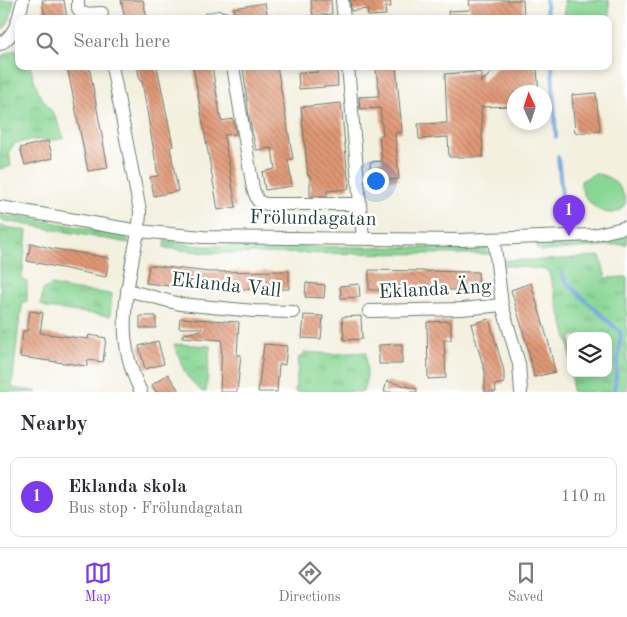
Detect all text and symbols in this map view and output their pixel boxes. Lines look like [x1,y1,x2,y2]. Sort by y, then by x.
search box [15,15,612,70]
icon: search [33,29,61,57]
text: Search here [73,33,170,52]
north arrow [507,85,552,130]
your location [363,168,389,194]
pin: 1 [553,195,585,236]
street label: Frölundagatan [249,208,377,230]
street label: Eklanda Vall [170,270,282,302]
street label: Eklanda Äng [378,275,492,303]
map controls [567,332,612,377]
button: layers [567,332,612,377]
text: Nearby [20,414,88,435]
text: Eklanda skola [68,478,187,497]
text: 1 [32,489,42,505]
text: 110 m [561,489,606,505]
text: Bus stop · Frölundagatan [68,501,243,517]
tab: Map [84,559,112,606]
tab: Directions [279,559,341,606]
tab: Saved [508,559,543,606]

